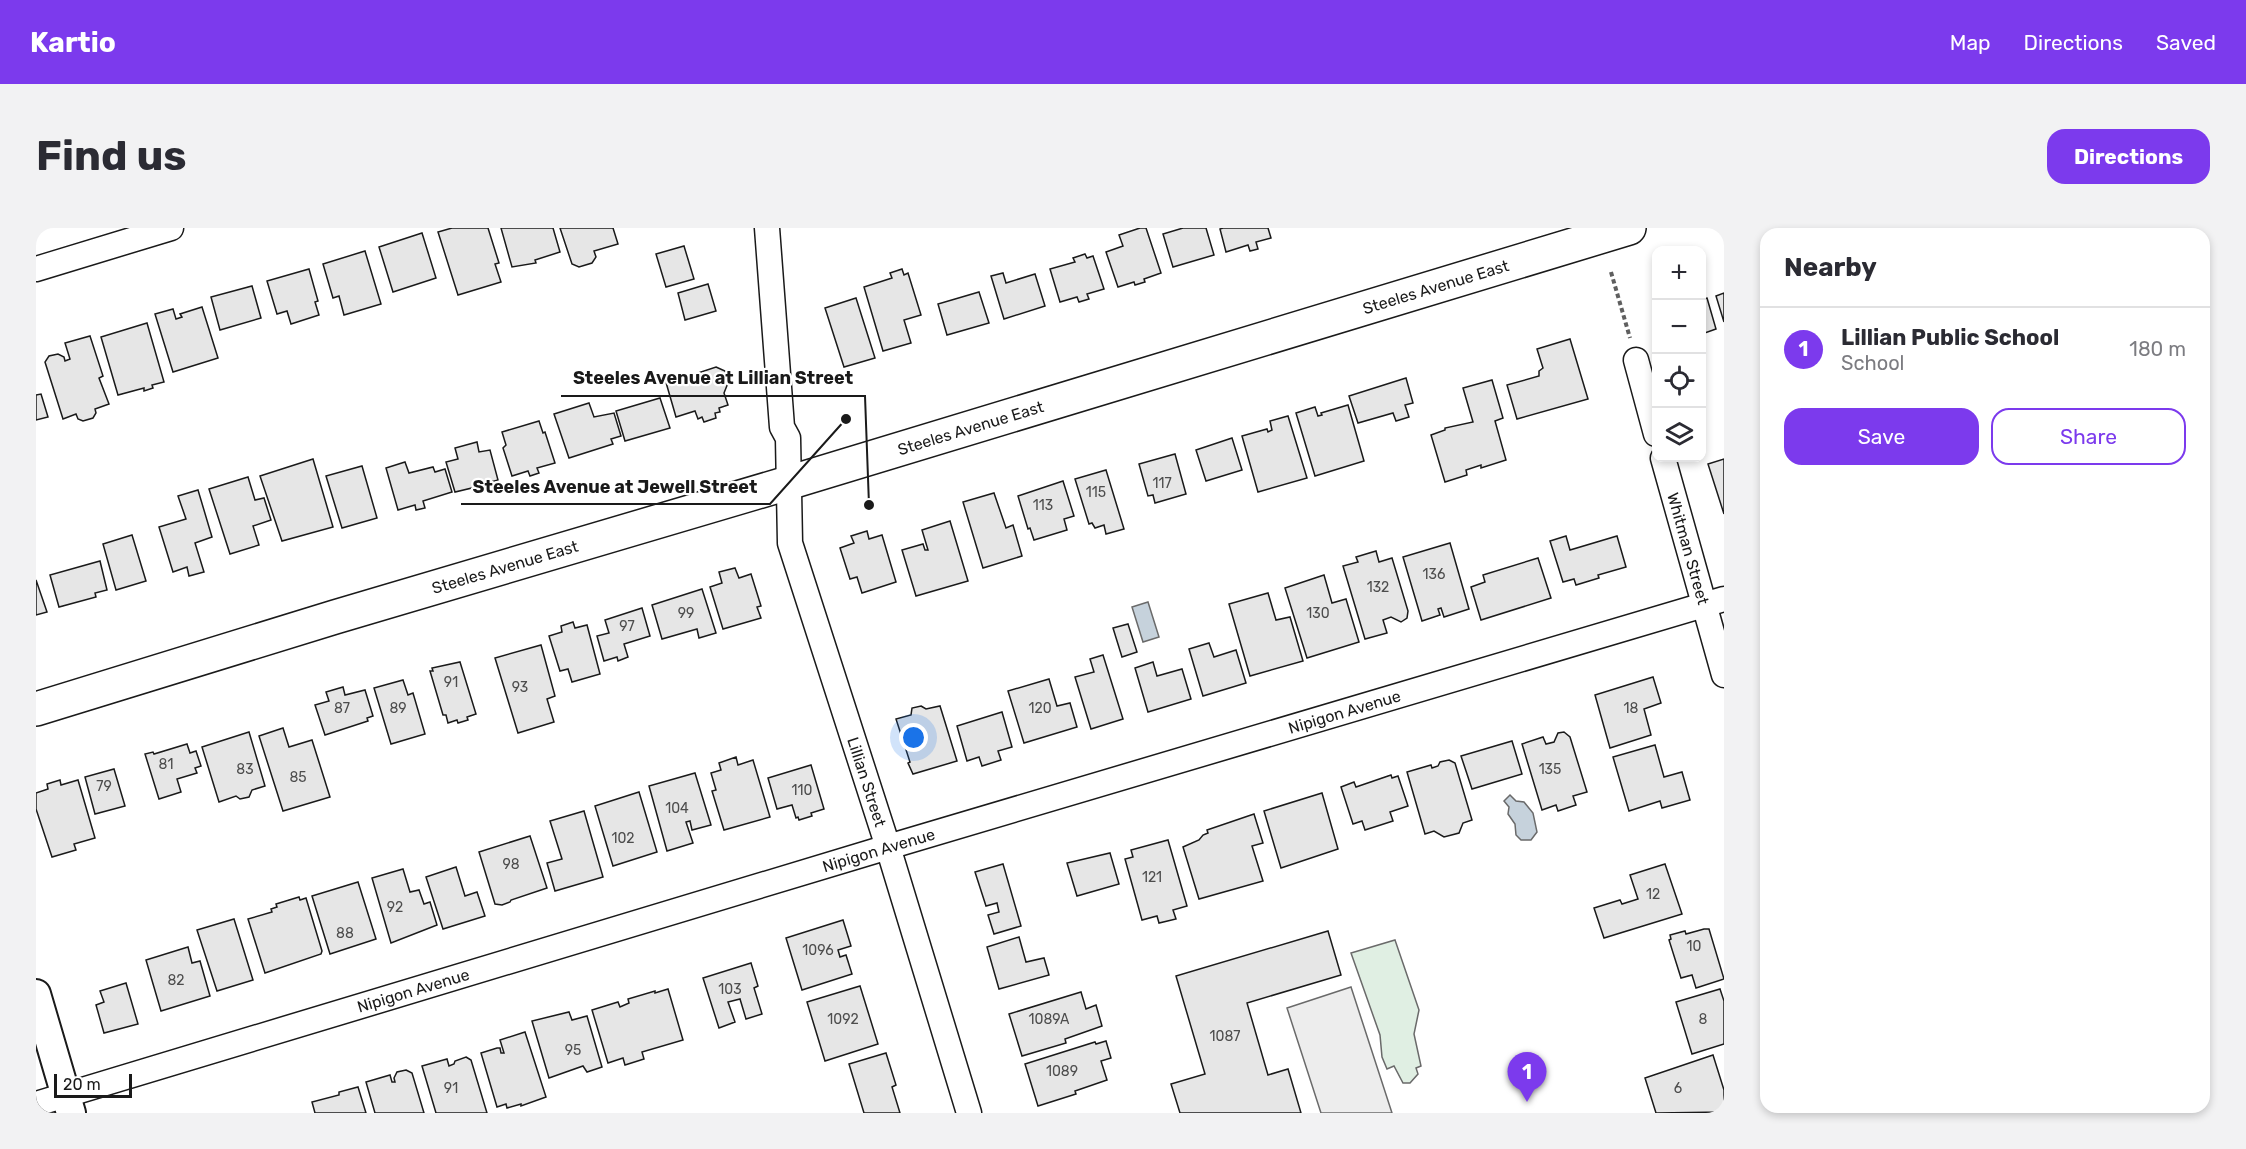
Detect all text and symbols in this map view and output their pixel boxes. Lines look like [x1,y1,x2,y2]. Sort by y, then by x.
text: Kartio [30,26,116,59]
text: Map [1950,30,1991,55]
text: Directions [2024,30,2123,55]
text: Saved [2156,30,2216,55]
button: Directions [2047,129,2210,184]
text: Find us [36,131,187,181]
map controls [1652,246,1706,462]
button: + [1652,246,1706,300]
text: Nearby [1784,252,1877,283]
street label: Steeles Avenue East [1360,256,1511,318]
button: − [1652,300,1706,354]
text: Lillian Public School [1841,324,2059,351]
text: 1 [1799,337,1808,361]
text: 180 m [2129,337,2186,361]
text: School [1841,351,1904,375]
button: locate [1652,354,1706,408]
callout: Steeles Avenue at Lillian Street [561,360,865,396]
text: Steeles Avenue at Lillian Street [573,367,853,389]
street label: Steeles Avenue East [895,397,1046,459]
button: layers [1652,408,1706,462]
button: Save [1784,408,1979,465]
button: Share [1991,408,2186,465]
callout: Steeles Avenue at Jewell Street [461,468,770,504]
house number: 117 [1152,475,1172,492]
text: Steeles Avenue at Jewell Street [473,476,757,498]
house number: 115 [1086,484,1106,501]
street label: Whitman Street [1663,490,1713,607]
house number: 113 [1033,497,1053,514]
street label: Steeles Avenue East [430,537,580,598]
house number: 136 [1423,566,1445,583]
house number: 132 [1367,579,1389,596]
house number: 99 [678,605,694,622]
house number: 130 [1306,605,1330,622]
house number: 97 [619,618,635,635]
house number: 91 [444,674,458,691]
house number: 93 [512,679,528,696]
street label: Nipigon Avenue [1286,686,1403,738]
house number: 87 [334,700,350,717]
house number: 89 [389,700,407,717]
house number: 120 [1028,700,1052,717]
house number: 18 [1624,700,1639,717]
your location [899,723,928,752]
street label: Lillian Street [843,735,890,829]
house number: 81 [159,756,173,773]
house number: 83 [236,761,254,778]
house number: 135 [1539,761,1561,778]
house number: 85 [289,769,307,786]
house number: 79 [96,778,112,795]
house number: 110 [792,782,813,799]
house number: 104 [665,800,689,817]
street label: Nipigon Avenue [820,825,937,876]
house number: 102 [611,830,635,847]
house number: 98 [502,856,520,873]
house number: 121 [1142,869,1162,886]
house number: 12 [1646,886,1660,903]
house number: 92 [387,899,403,916]
house number: 88 [336,925,354,942]
house number: 10 [1687,938,1702,955]
house number: 1096 [802,942,834,959]
street label: Nipigon Avenue [355,965,472,1017]
house number: 82 [167,972,185,989]
house number: 103 [718,981,742,998]
house number: 1092 [827,1011,859,1028]
house number: 1089A [1029,1011,1070,1028]
house number: 8 [1699,1011,1708,1028]
house number: 1087 [1210,1028,1240,1045]
house number: 95 [565,1042,581,1059]
pin: 1 [1508,1052,1546,1102]
house number: 1089 [1046,1063,1078,1080]
scale bar [54,1071,132,1098]
text: 20 m [63,1075,101,1094]
house number: 91 [444,1080,458,1097]
house number: 6 [1674,1080,1682,1097]

